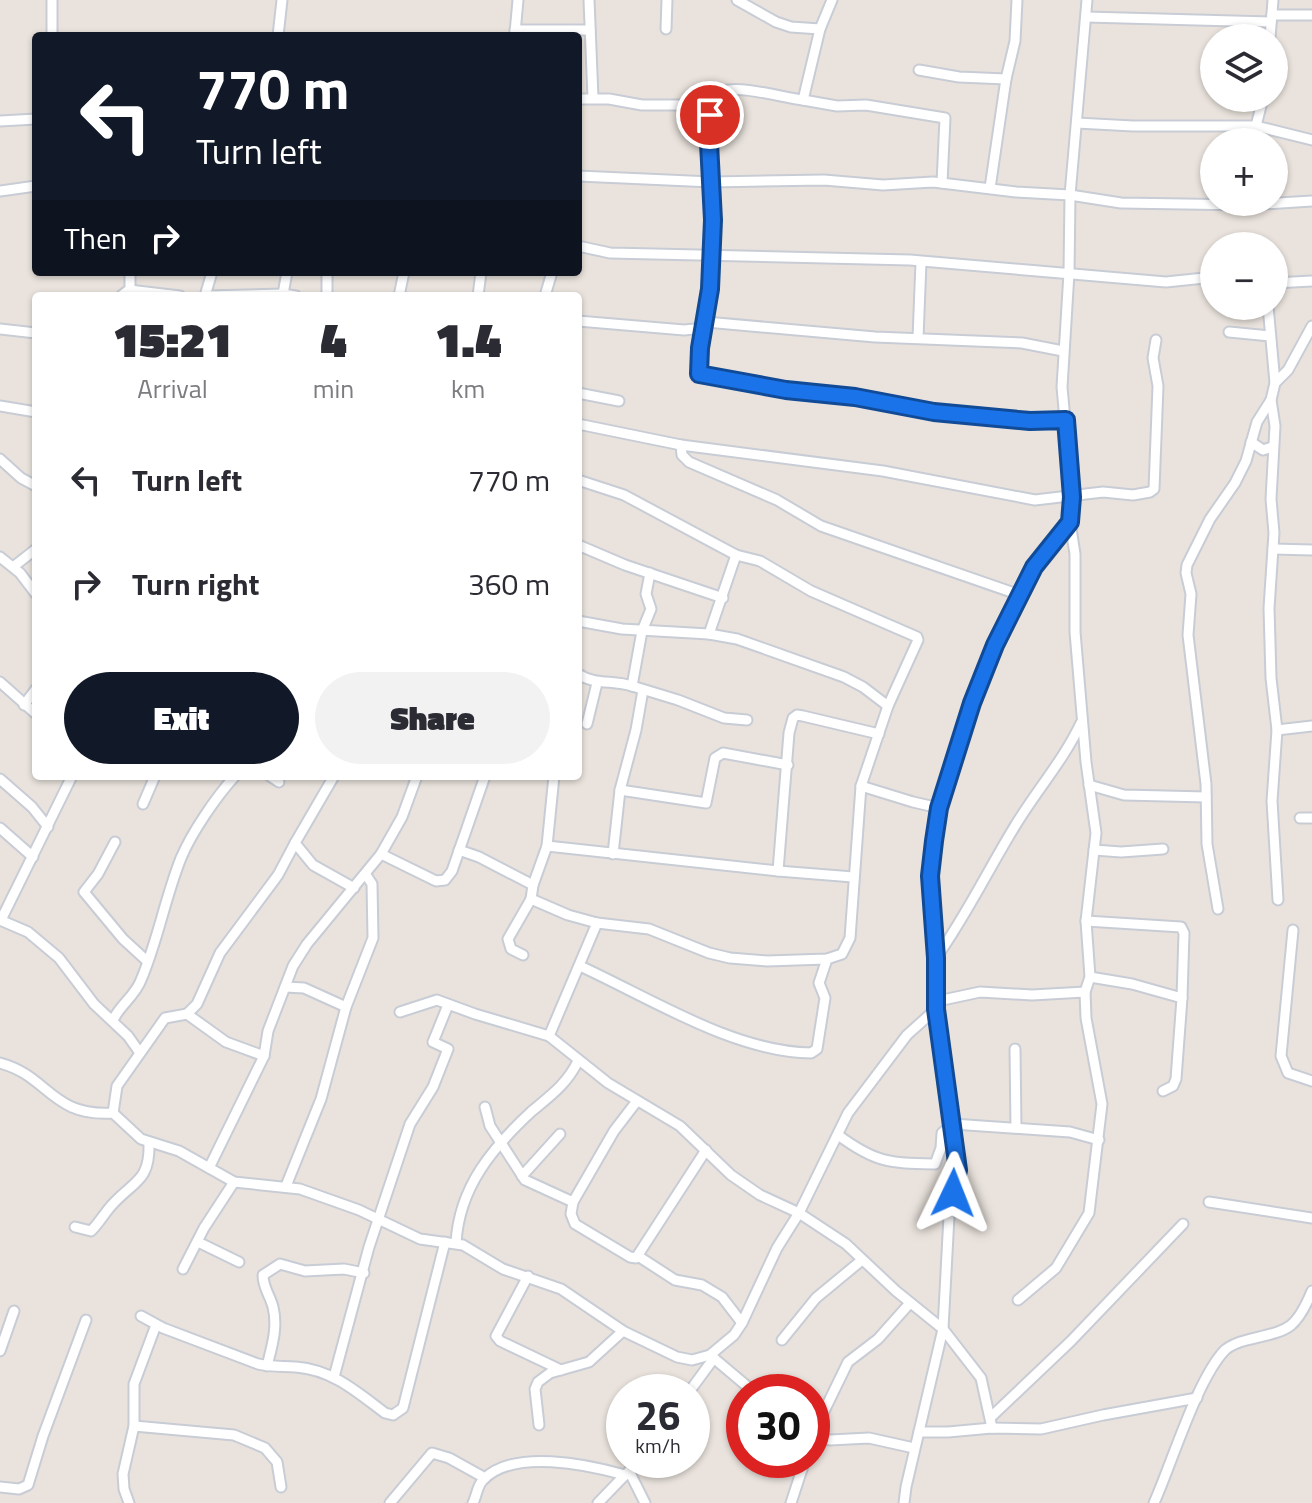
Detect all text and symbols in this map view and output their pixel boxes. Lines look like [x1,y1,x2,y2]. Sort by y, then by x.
map controls [1200,24,1288,320]
button: layers [1200,24,1288,112]
text: 770 m [196,46,349,131]
icon: left [64,64,168,168]
pin [676,81,744,149]
icon: arrive [688,93,732,137]
text: Turn left [196,123,322,178]
button: + [1200,128,1288,216]
text: Then [64,215,127,261]
icon: right [143,216,187,260]
button: − [1200,232,1288,320]
text: 15:21 [113,303,232,376]
text: 4 [320,303,347,376]
text: 1.4 [435,303,501,376]
text: Arrival [137,369,208,408]
text: min [313,369,354,408]
text: km [451,369,485,408]
text: Turn left [132,457,242,503]
text: 770 m [468,457,550,503]
icon: left [64,458,108,502]
text: Turn right [132,561,260,607]
text: 360 m [468,561,550,607]
icon: right [64,562,108,606]
button: Exit [64,672,299,764]
button: Share [315,672,550,764]
position arrow [911,1151,995,1235]
speed limit sign: 30 [726,1374,830,1478]
text: 26 [636,1385,680,1446]
text: km/h [635,1430,681,1461]

